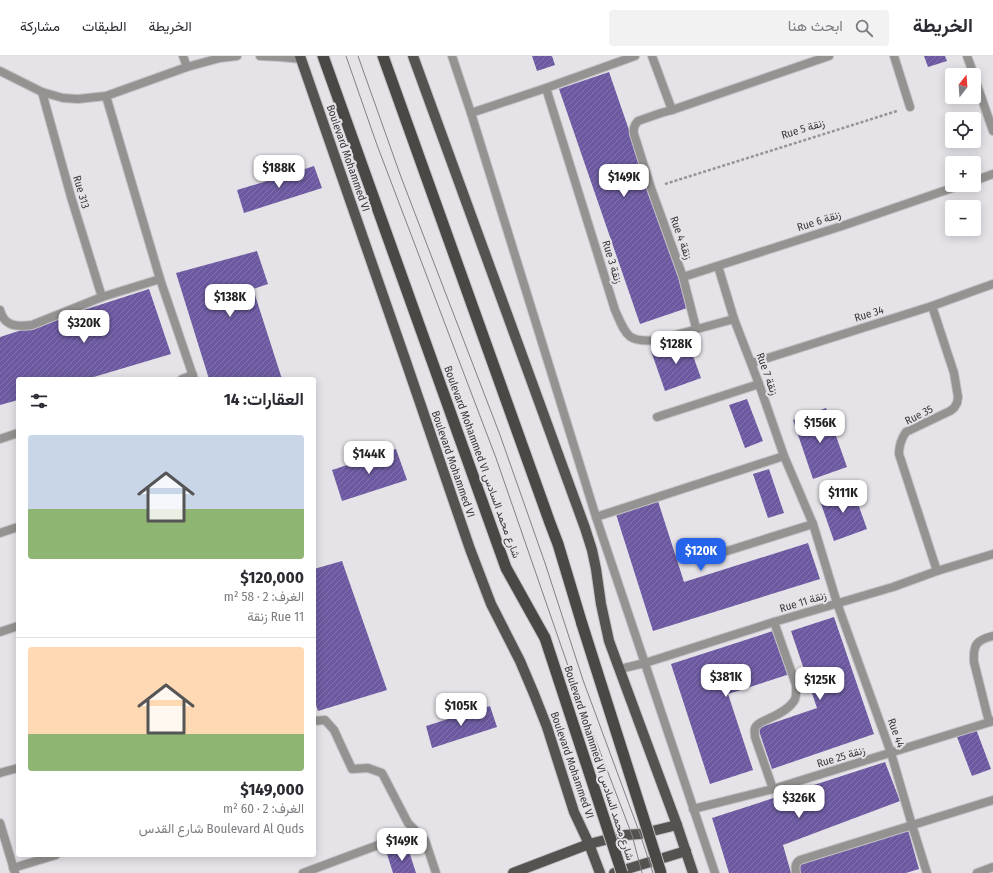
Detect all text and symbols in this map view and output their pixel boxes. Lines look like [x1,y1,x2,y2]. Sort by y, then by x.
search box [609,10,889,46]
text: الخريطة [913,14,973,37]
text: ابحث هنا [788,17,843,35]
icon: search [853,17,875,39]
text: مشاركة [20,18,60,35]
text: الطبقات [82,18,126,35]
text: الخريطة [148,18,192,35]
north arrow [945,68,981,104]
map controls [945,68,981,236]
street label: Boulevard Mohammed VI [324,103,372,213]
button: locate [945,112,981,148]
street label: Rue 5 زنقة [780,116,827,142]
pin: $188K [251,155,307,189]
button: + [945,156,981,192]
text: $188K [263,160,295,175]
pin: $149K [596,164,652,198]
text: $149K [608,169,640,184]
street label: Rue 313 [70,174,92,210]
button: − [945,200,981,236]
street label: Rue 6 زنقة [796,208,843,234]
street label: Rue 4 زنقة [667,215,695,262]
street label: Rue 3 زنقة [599,239,625,285]
pin: $138K [202,284,258,318]
text: $138K [214,289,246,304]
street label: Rue 34 [853,303,886,325]
pin: $320K [56,310,112,344]
text: $320K [67,315,101,330]
pin: $128K [648,331,704,365]
text: $128K [660,336,692,351]
street label: Rue 7 زنقة [753,351,781,397]
street label: Boulevard Mohammed VI شارع محمد السادس [441,364,523,560]
text: العقارات: 14 [224,389,304,410]
icon: filters [28,390,50,412]
street label: Rue 35 [903,402,935,428]
street label: Boulevard Mohammed VI [429,409,477,519]
pin: $156K [792,410,848,444]
text: $156K [804,415,836,430]
pin: $144K [341,441,397,475]
text: $144K [353,446,385,461]
icon: home [130,461,202,533]
pin: $111K [815,480,871,514]
text: $111K [828,485,858,500]
pin: $120K [673,538,729,572]
text: $120K [685,543,717,558]
text: $120,000 [240,567,304,588]
text: الغرف: 2 · 58 m² [224,589,304,604]
street label: Rue 11 زنقة [778,589,828,615]
text: Rue 11 زنقة [247,609,304,624]
street label: Boulevard Mohammed VI شارع محمد السادس [561,664,637,862]
pin: $381K [698,664,754,698]
pin: $125K [792,667,848,701]
text: $381K [710,669,742,684]
text: $125K [804,672,836,687]
icon: home [130,673,202,745]
pin: $105K [433,693,489,727]
text: $105K [445,698,477,713]
street label: Boulevard Mohammed VI [548,710,596,820]
street label: Rue 44 [885,716,908,750]
street label: Rue 25 زنقة [815,743,867,770]
text: $149,000 [240,779,304,800]
pin: $326K [771,785,827,819]
text: $326K [783,790,815,805]
text: الغرف: 2 · 60 m² [223,801,304,816]
text: Boulevard Al Quds شارع القدس [139,821,304,836]
pin: $149K [374,828,430,862]
text: $149K [386,833,418,848]

